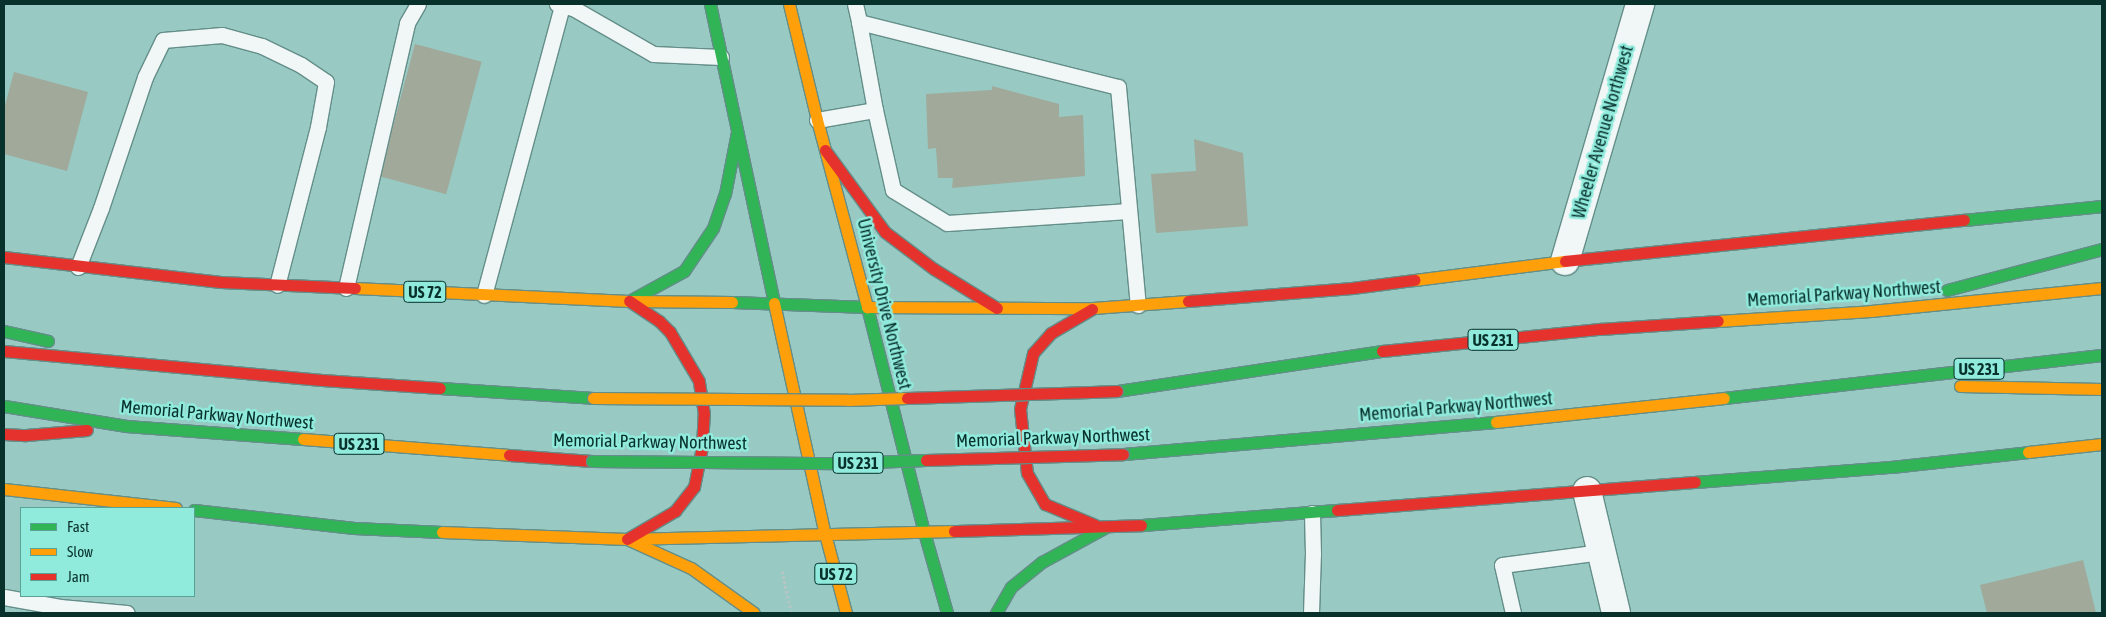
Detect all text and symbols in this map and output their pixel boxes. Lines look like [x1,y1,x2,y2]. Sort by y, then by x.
street label: Wheeler Avenue Northwest [1568,43,1638,221]
street label: University Drive Northwest [852,216,916,392]
street label: Memorial Parkway Northwest [1746,276,1942,312]
road number: US 72 [402,278,448,306]
road number: US 231 [1467,326,1519,354]
road number: US 231 [1953,356,2005,382]
street label: Memorial Parkway Northwest [1358,388,1554,426]
street label: Memorial Parkway Northwest [119,396,315,434]
street label: Memorial Parkway Northwest [956,424,1150,452]
road number: US 231 [333,430,385,458]
street label: Memorial Parkway Northwest [553,430,747,454]
road number: US 231 [832,449,884,476]
legend [20,507,195,597]
text: Fast [67,518,89,535]
text: Slow [67,543,93,560]
road number: US 72 [814,560,858,588]
text: Jam [67,568,90,585]

